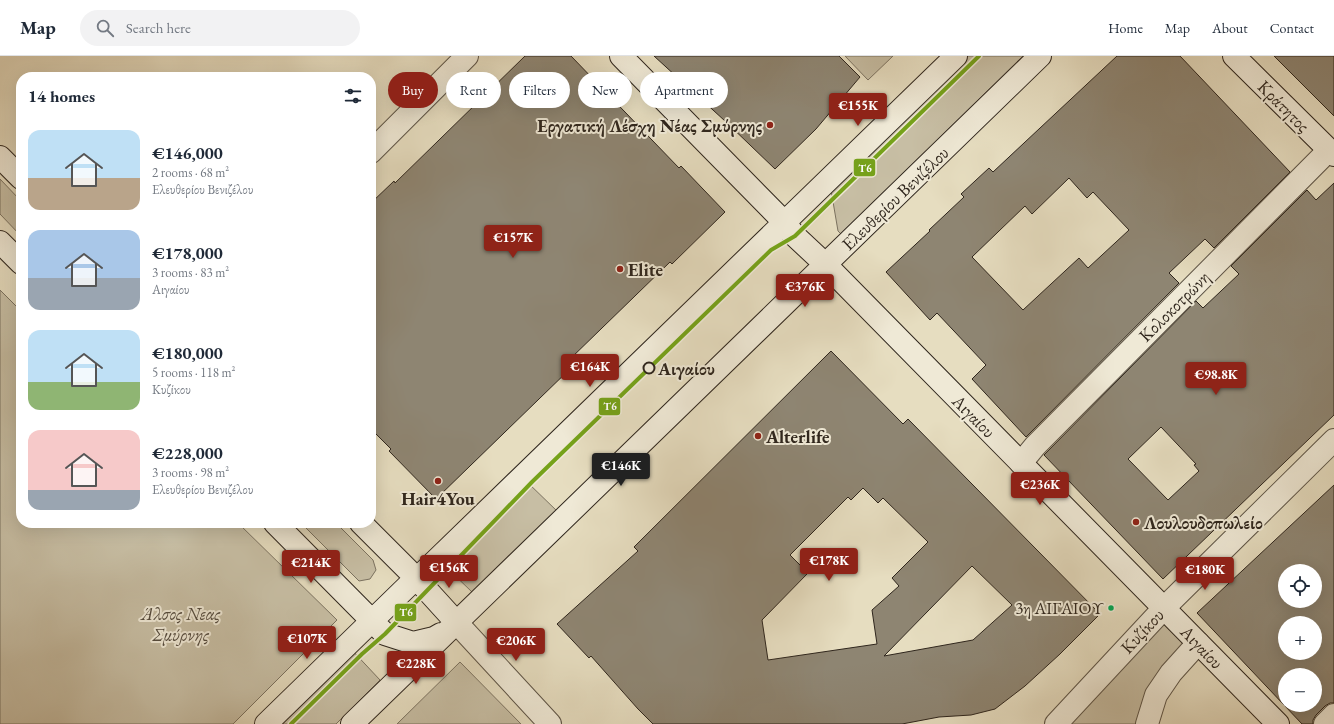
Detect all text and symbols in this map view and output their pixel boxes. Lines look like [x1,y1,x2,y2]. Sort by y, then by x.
search box [80,10,360,46]
text: Map [20,15,56,40]
icon: search [94,17,116,39]
text: Search here [126,18,191,37]
text: Home [1108,19,1143,37]
text: Map [1165,19,1190,37]
text: About [1212,19,1248,37]
text: Contact [1270,19,1314,37]
chip: Buy [388,72,438,108]
chip: Rent [446,72,501,108]
chip: Filters [509,72,570,108]
chip: New [578,72,632,108]
chip: Apartment [640,72,728,108]
street label: Κράτητος [1253,75,1315,137]
text: 14 homes [28,85,95,107]
icon: filters [342,85,364,107]
pin: €155K [830,93,886,127]
text: €155K [838,97,878,114]
place label: Εργατική Λέσχη Νέας Σμύρνης [537,114,763,137]
marker: Εργατική Λέσχη Νέας Σμύρνης [765,120,775,130]
street label: Ελευθερίου Βενιζέλου [837,141,953,255]
text: €146,000 [152,142,223,164]
icon: home [60,146,108,194]
line badge: Τ6 [853,158,876,177]
text: Τ6 [858,161,872,175]
text: 2 rooms · 68 m² [152,164,229,181]
text: Ελευθερίου Βενιζέλου [152,181,253,198]
pin: €157K [485,225,541,259]
text: €157K [493,229,533,246]
text: €178,000 [152,242,223,264]
icon: home [60,246,108,294]
place label: Elite [628,258,664,281]
text: 3 rooms · 83 m² [152,264,229,281]
marker: Elite [615,264,625,274]
street label: Κολοκοτρώνη [1134,266,1214,346]
pin: €376K [777,274,833,308]
text: €376K [785,278,825,295]
text: Αιγαίου [152,281,190,298]
text: €180,000 [152,342,223,364]
icon: home [60,346,108,394]
pin: €164K [562,354,618,388]
place label: Αιγαίου [657,357,715,380]
text: €164K [570,358,610,375]
marker: Αιγαίου [642,361,656,375]
pin: €98.8K [1183,362,1249,396]
text: 5 rooms · 118 m² [152,364,236,381]
text: €98.8K [1194,366,1238,383]
text: Κυζίκου [152,381,191,398]
street label: Αιγαίου [947,389,1000,442]
line badge: Τ6 [598,397,621,416]
text: Τ6 [603,399,617,413]
place label: Alterlife [765,425,830,448]
marker: Alterlife [753,431,763,441]
text: €228,000 [152,442,223,464]
icon: home [60,446,108,494]
pin: €146K [593,453,649,487]
text: €146K [601,457,641,474]
text: 3 rooms · 98 m² [152,464,229,481]
pin: €236K [1012,472,1068,506]
marker: Hair4You [433,476,443,486]
text: €236K [1020,476,1060,493]
text: Ελευθερίου Βενιζέλου [152,481,253,498]
place label: Hair4You [401,487,475,510]
place label: Λουλουδοπωλείο [1143,511,1263,534]
marker: Λουλουδοπωλείο [1131,517,1141,527]
pin: €178K [801,548,857,582]
pin: €214K [283,550,339,584]
text: €178K [809,552,849,569]
text: €214K [291,554,331,571]
pin: €156K [421,555,477,589]
pin: €180K [1177,557,1233,591]
text: €156K [429,559,469,576]
text: €180K [1185,561,1225,578]
map controls [1278,564,1322,712]
button: locate [1278,564,1322,608]
place label: 3η ΑΙΓΑΙΟΥ [1015,597,1104,619]
park label: Άλσος Νεας Σμύρνης [139,602,221,646]
line badge: Τ6 [394,603,417,622]
marker: 3η ΑΙΓΑΙΟΥ [1106,603,1116,613]
street label: Κυζίκου [1115,604,1169,658]
text: Τ6 [399,605,413,619]
button: + [1278,616,1322,660]
street label: Αιγαίου [1175,620,1228,674]
pin: €107K [279,626,335,660]
pin: €206K [488,628,544,662]
text: €107K [287,630,327,647]
text: €206K [496,632,536,649]
pin: €228K [388,651,444,685]
text: €228K [396,655,436,672]
button: − [1278,668,1322,712]

